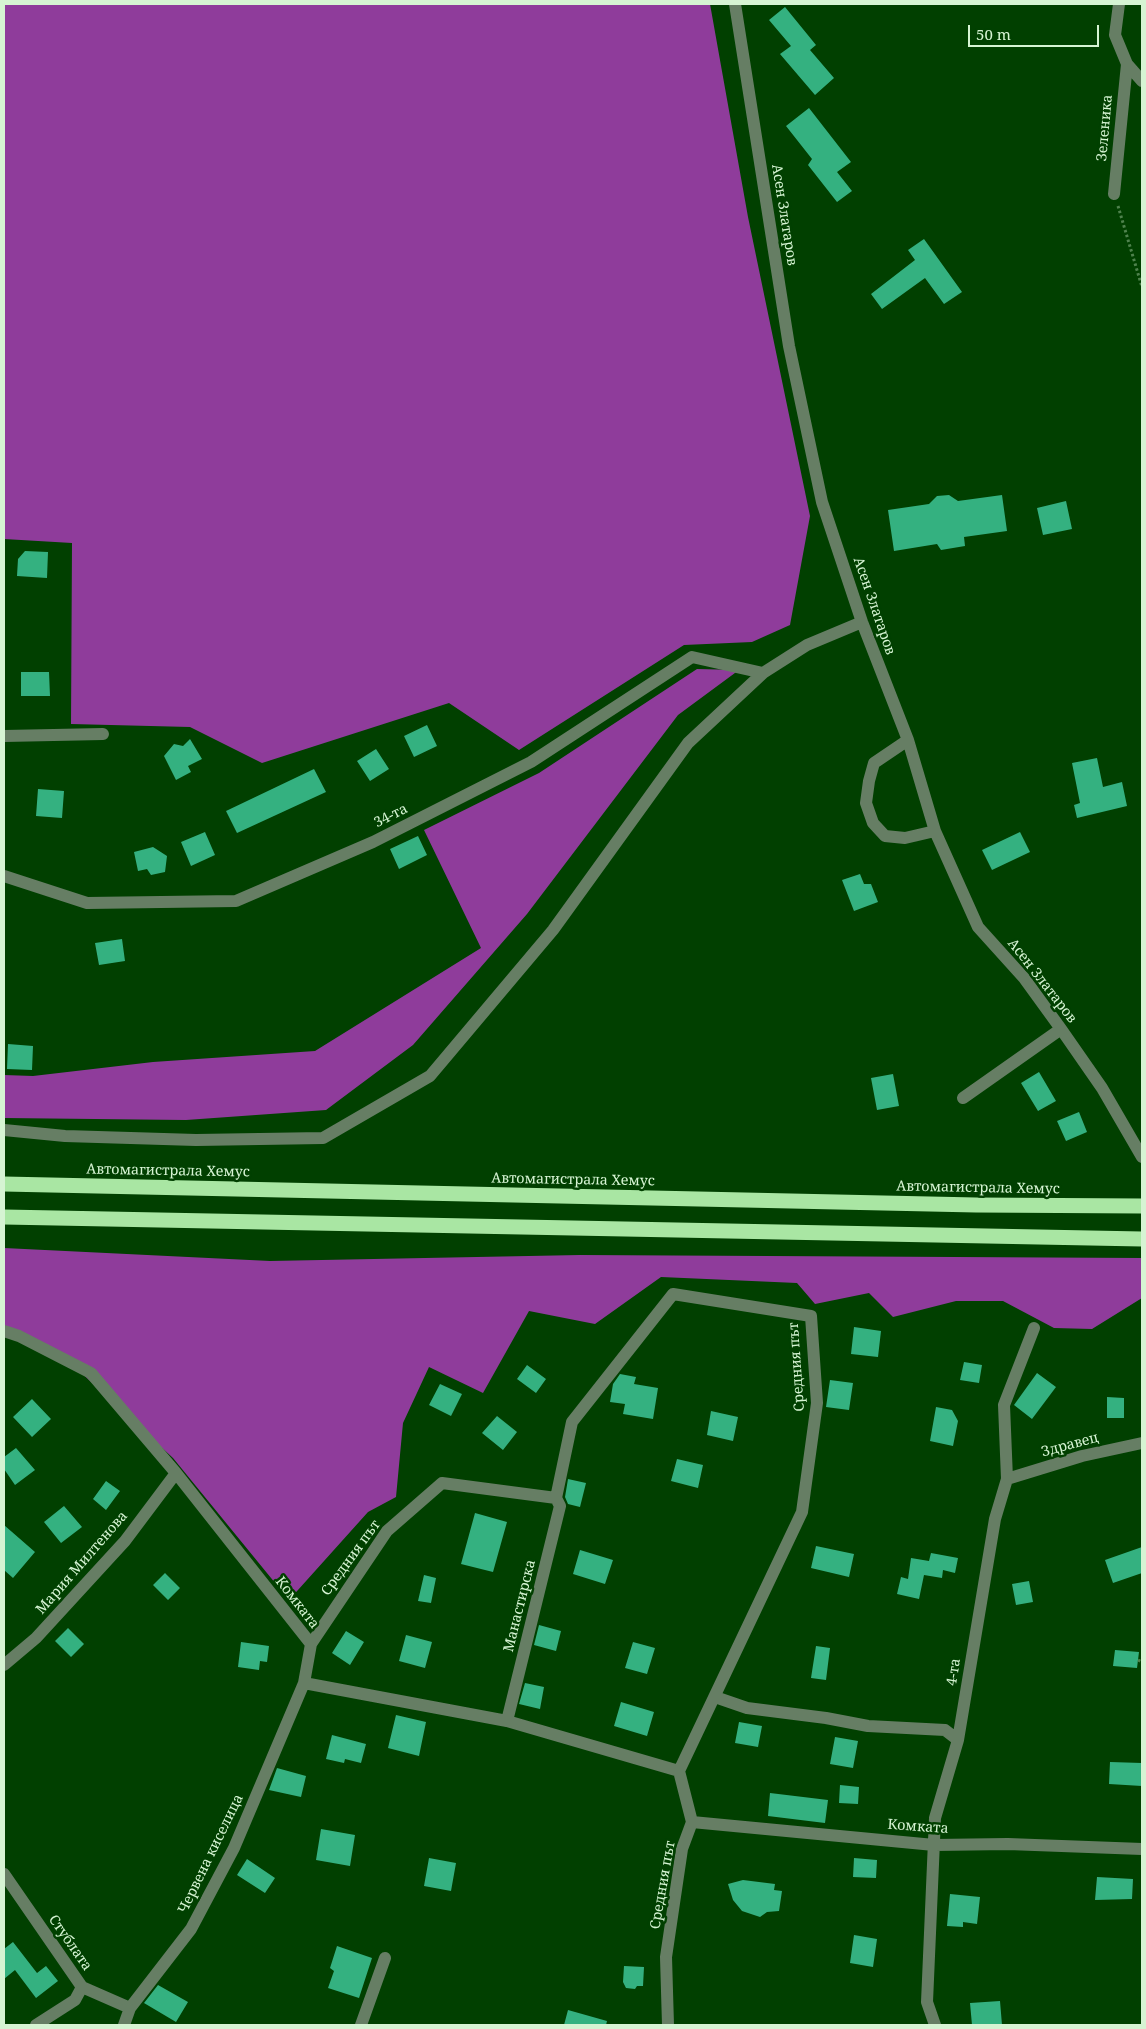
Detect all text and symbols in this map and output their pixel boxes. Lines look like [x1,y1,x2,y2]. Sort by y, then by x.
scale bar [971,15,1102,47]
text: 50 m [976,24,1011,44]
street label: Зеленика [1094,94,1116,162]
street label: Асен Златаров [768,163,800,267]
street label: Асен Златаров [849,555,899,657]
street label: 34-та [371,800,411,832]
street label: Асен Златаров [1004,936,1080,1026]
street label: Автомагистрала Хемус [86,1161,250,1181]
street label: Автомагистрала Хемус [491,1170,655,1190]
street label: Автомагистрала Хемус [896,1178,1060,1198]
street label: Средния път [786,1322,808,1412]
street label: Здравец [1040,1429,1100,1461]
street label: Мария Милтенова [33,1508,131,1618]
street label: Средния път [318,1517,384,1599]
street label: Манастирска [500,1558,540,1654]
street label: Комката [272,1574,322,1632]
street label: 4-та [944,1657,964,1687]
street label: Червена киселица [175,1792,247,1916]
street label: Комката [887,1816,949,1838]
street label: Средния път [647,1840,679,1930]
street label: Стублата [45,1912,95,1974]

